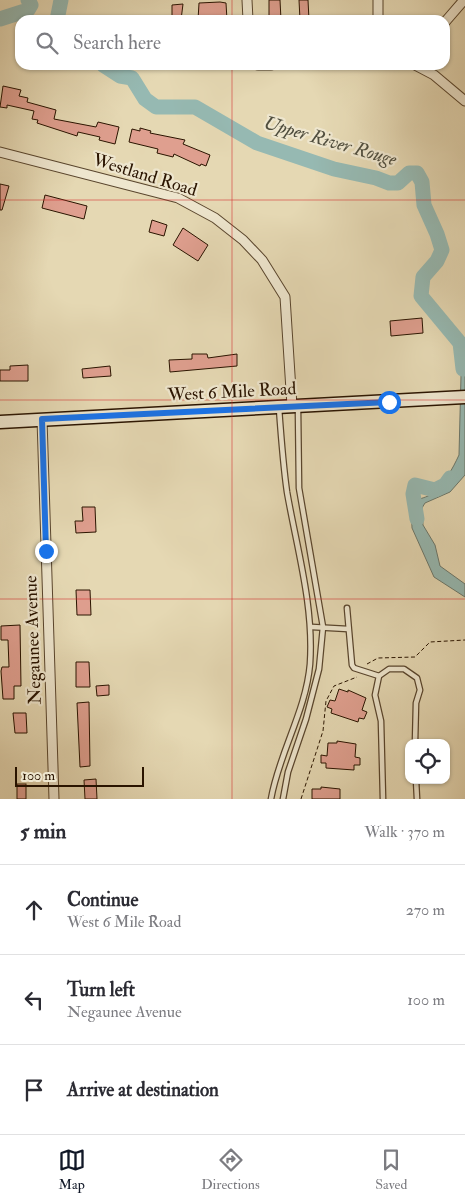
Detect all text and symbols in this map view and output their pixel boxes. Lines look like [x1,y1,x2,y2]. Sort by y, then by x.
search box [15,15,450,70]
icon: search [33,29,61,57]
text: Search here [73,31,161,55]
water label: Upper River Rouge [261,111,400,172]
street label: Westland Road [89,148,200,202]
street label: West 6 Mile Road [166,377,297,407]
route start [378,391,401,414]
route end [35,540,58,563]
street label: Negaunee Avenue [19,575,47,705]
map controls [405,739,450,784]
button: locate [405,739,450,784]
scale bar [15,764,144,787]
text: 100 m [22,767,55,784]
text: 5 min [20,818,66,845]
text: Walk · 370 m [364,822,445,842]
text: Continue [67,888,138,912]
icon: ahead [20,896,48,924]
text: 270 m [406,900,445,920]
text: West 6 Mile Road [67,912,181,932]
text: Turn left [67,978,135,1002]
icon: left [20,986,48,1014]
text: 100 m [407,990,445,1010]
text: Negaunee Avenue [67,1002,182,1022]
icon: arrive [20,1076,48,1104]
text: Arrive at destination [67,1078,219,1102]
tab: Map [58,1146,86,1193]
tab: Directions [201,1146,260,1193]
tab: Saved [375,1146,407,1193]

